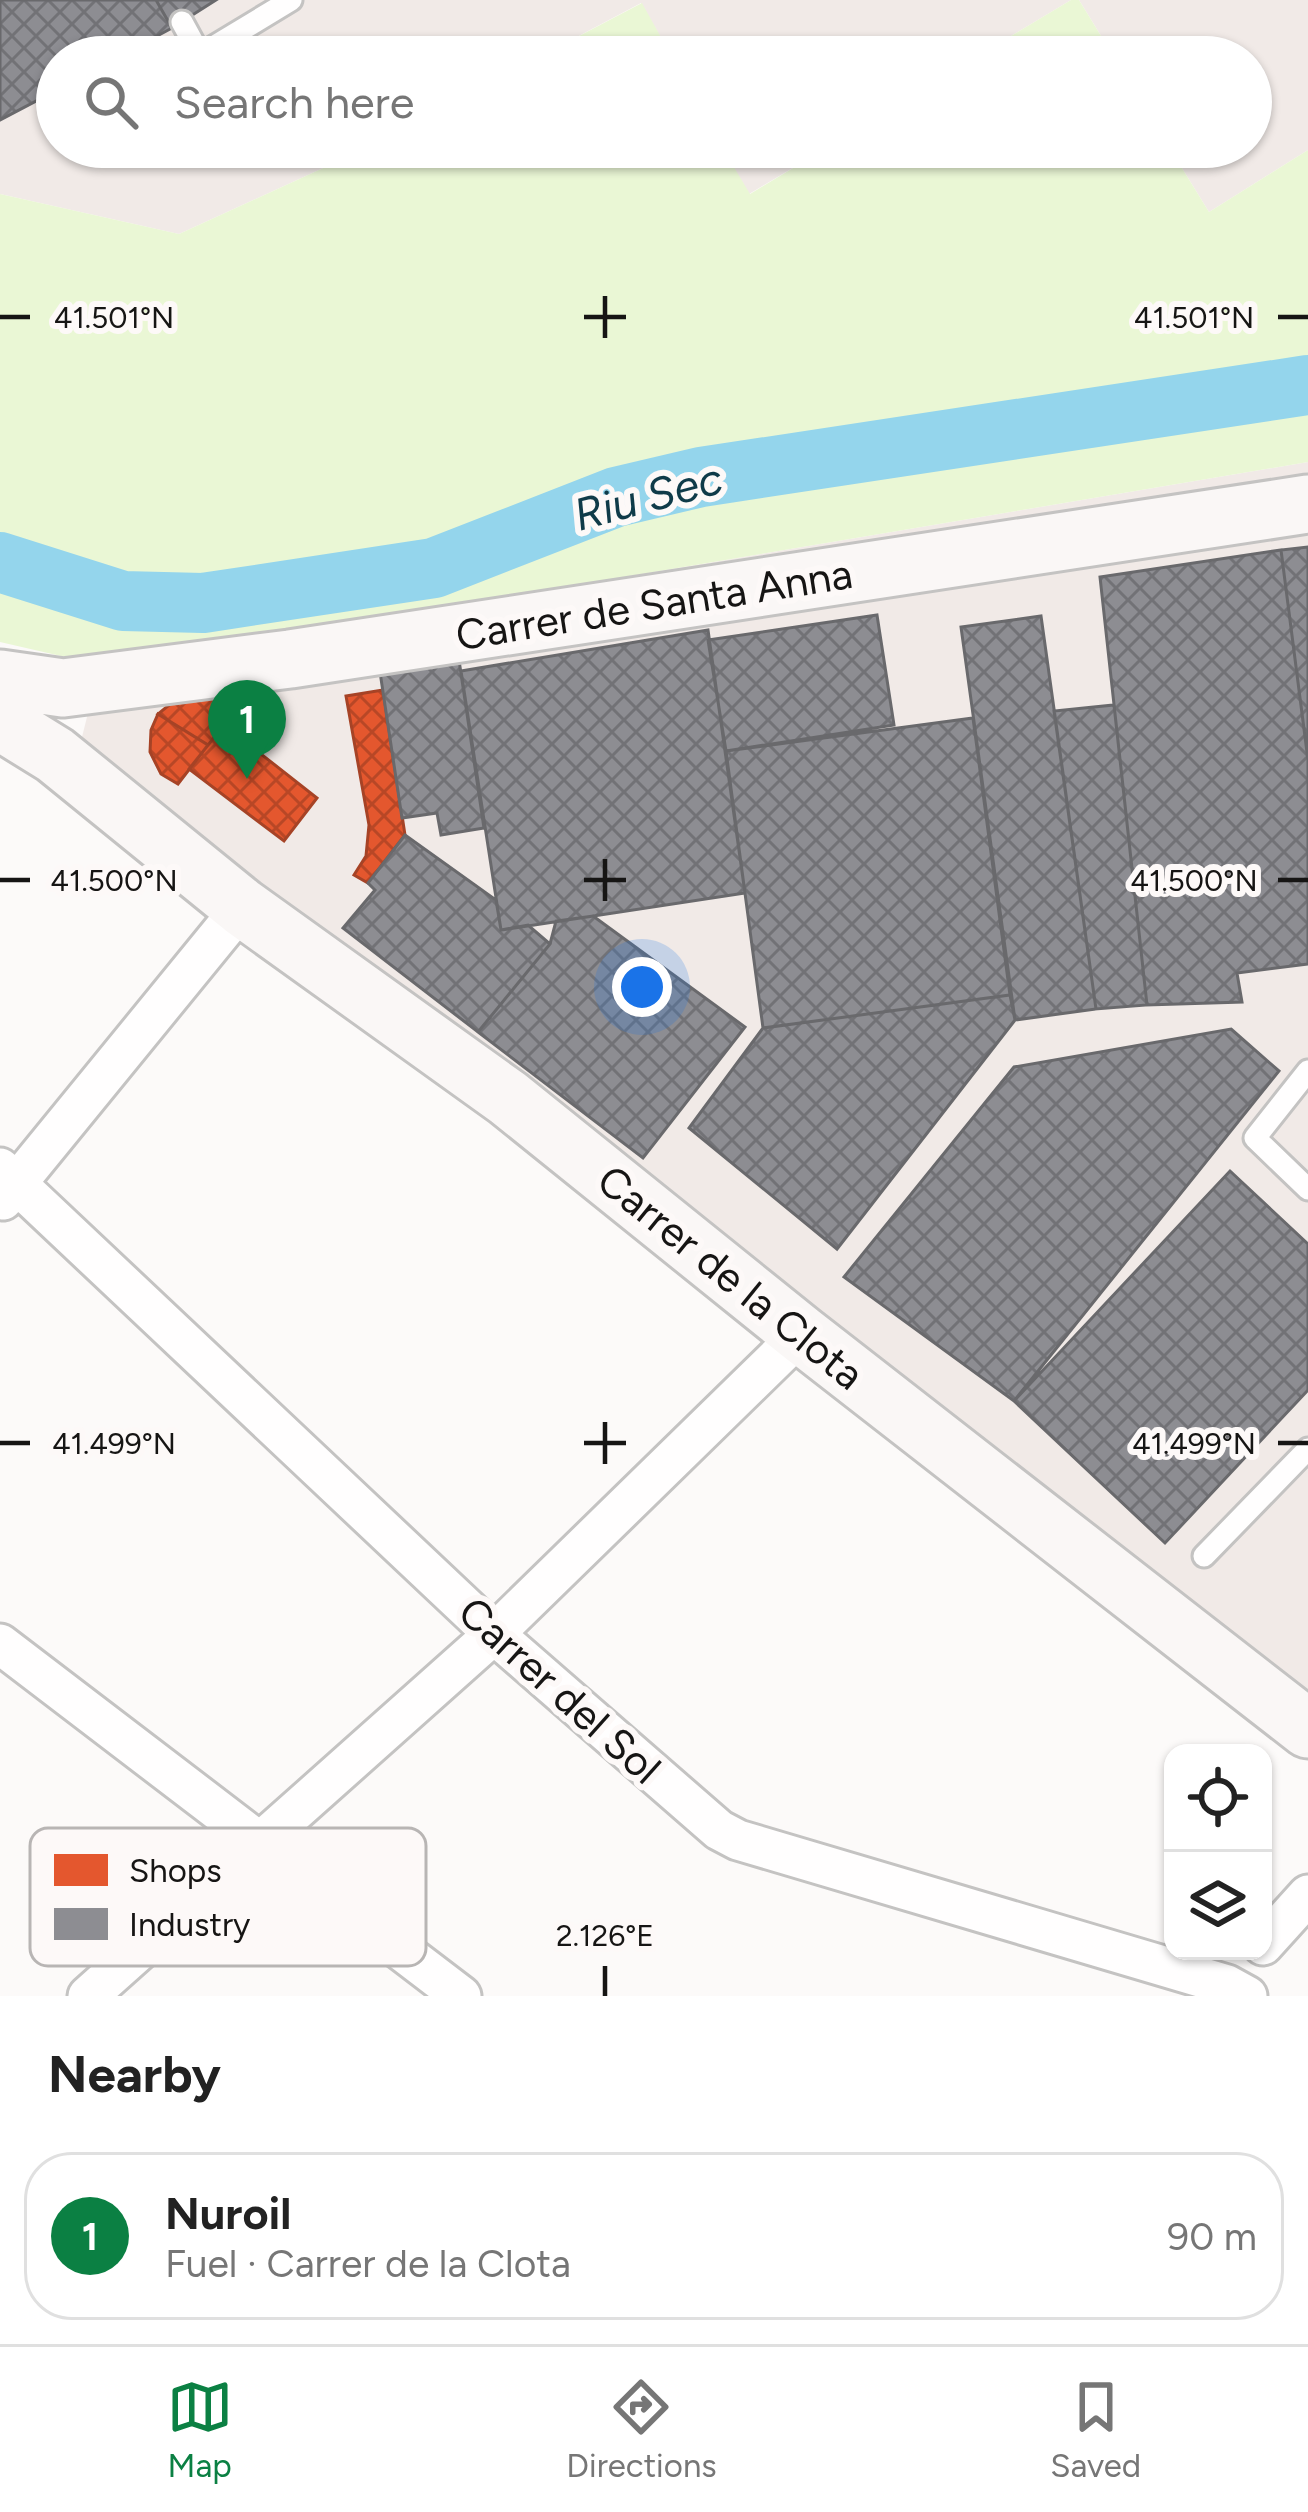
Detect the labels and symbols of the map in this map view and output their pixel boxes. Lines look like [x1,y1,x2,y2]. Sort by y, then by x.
text: 41.501°N [54,299,174,336]
text: 41.501°N [1134,299,1254,336]
water label: Riu Sec [568,450,728,542]
street label: Carrer de Santa Anna [452,548,856,661]
pin: 1 [208,680,286,779]
text: 41.500°N [50,862,178,899]
text: 41.500°N [1130,862,1258,899]
your location [612,957,672,1017]
street label: Carrer de la Clota [587,1154,874,1400]
text: 41.499°N [52,1425,176,1462]
text: 41.499°N [1132,1425,1256,1462]
street label: Carrer del Sol [448,1586,671,1794]
legend [30,1828,426,1966]
text: Shops [129,1851,222,1890]
text: Industry [129,1905,251,1944]
text: 2.126°E [556,1917,654,1954]

